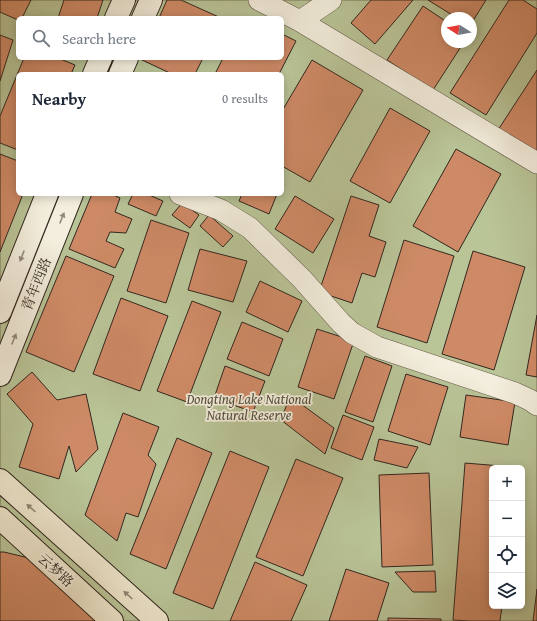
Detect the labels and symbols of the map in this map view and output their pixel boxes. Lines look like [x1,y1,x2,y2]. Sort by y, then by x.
north arrow [441,12,477,48]
one-way arrow [60,211,66,223]
one-way arrow [19,251,25,262]
street label: 青年西路 [16,254,56,314]
one-way arrow [12,332,18,344]
park label: Dongting Lake National Natural Reserve [185,389,312,425]
one-way arrow [27,504,36,513]
street label: 云梦路 [34,549,78,591]
one-way arrow [123,590,133,600]

